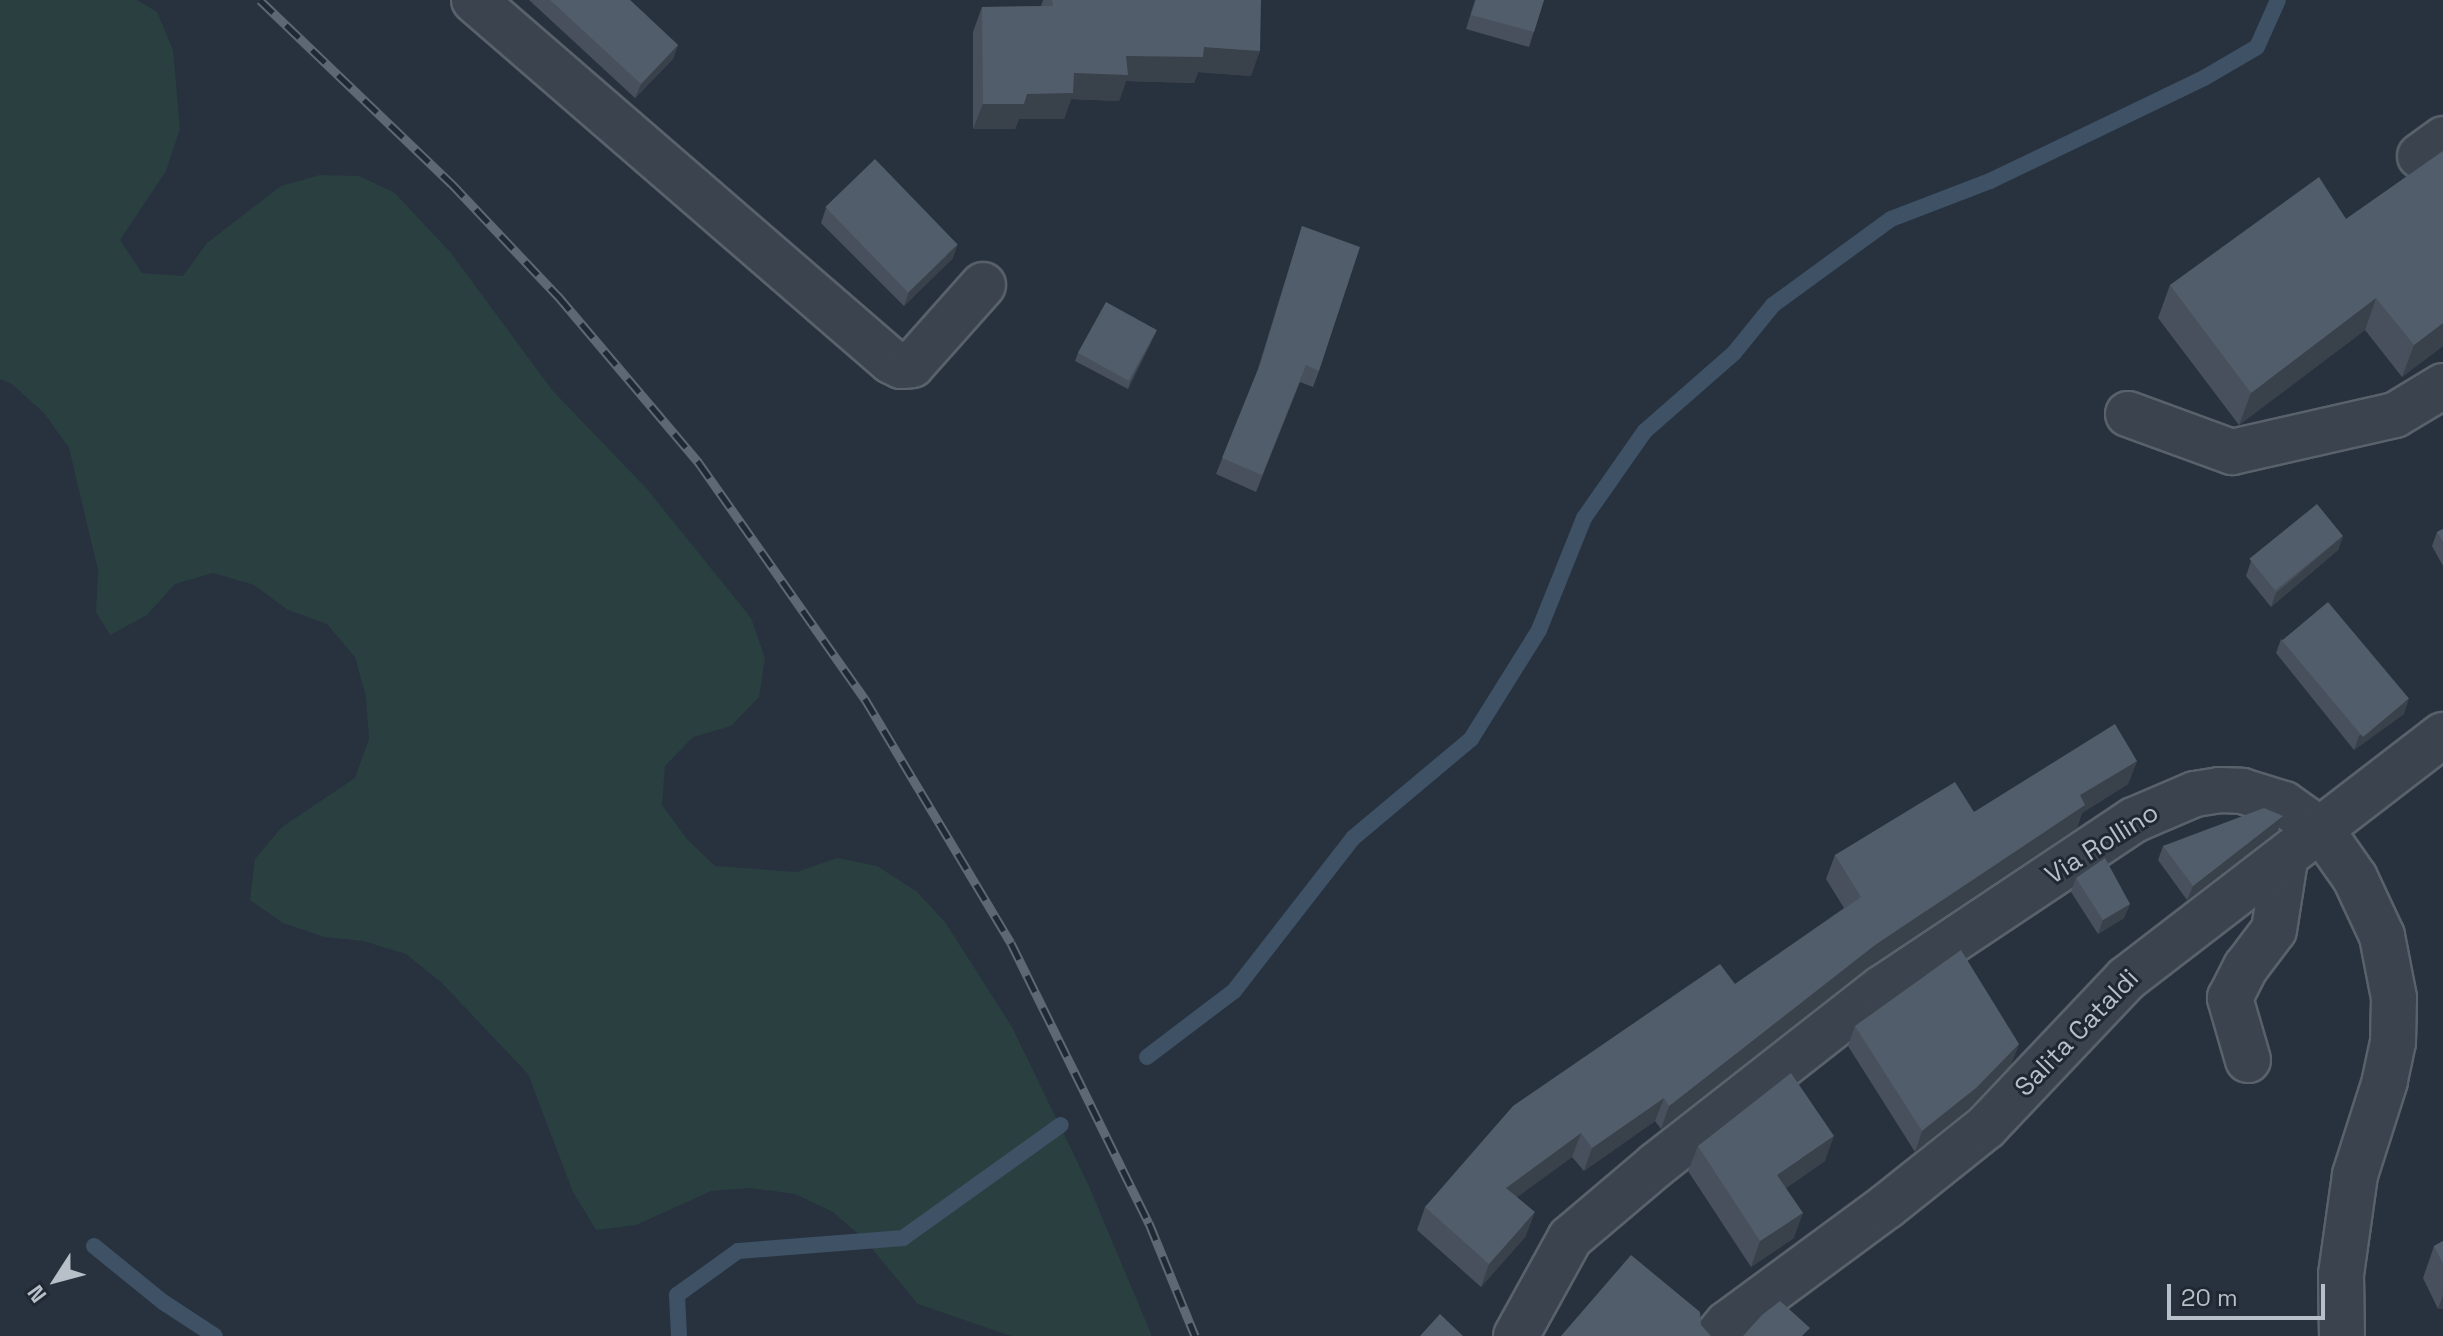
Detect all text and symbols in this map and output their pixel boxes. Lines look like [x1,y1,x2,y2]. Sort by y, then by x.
street label: Via Rollino [2040,797,2164,891]
street label: Salita Cataldi [2009,963,2145,1103]
north arrow [16,1240,96,1320]
scale bar [2171,1268,2329,1318]
text: N [21,1280,52,1308]
text: 20 m [2181,1282,2238,1313]

